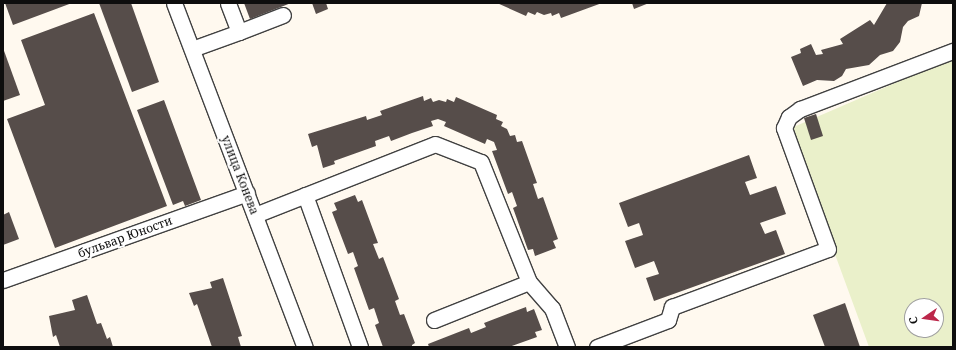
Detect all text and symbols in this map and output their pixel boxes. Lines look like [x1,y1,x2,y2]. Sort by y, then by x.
street label: улица Конева [218,133,262,217]
street label: бульвар Юности [76,213,174,261]
north arrow [904,298,944,338]
text: С [905,315,921,326]

